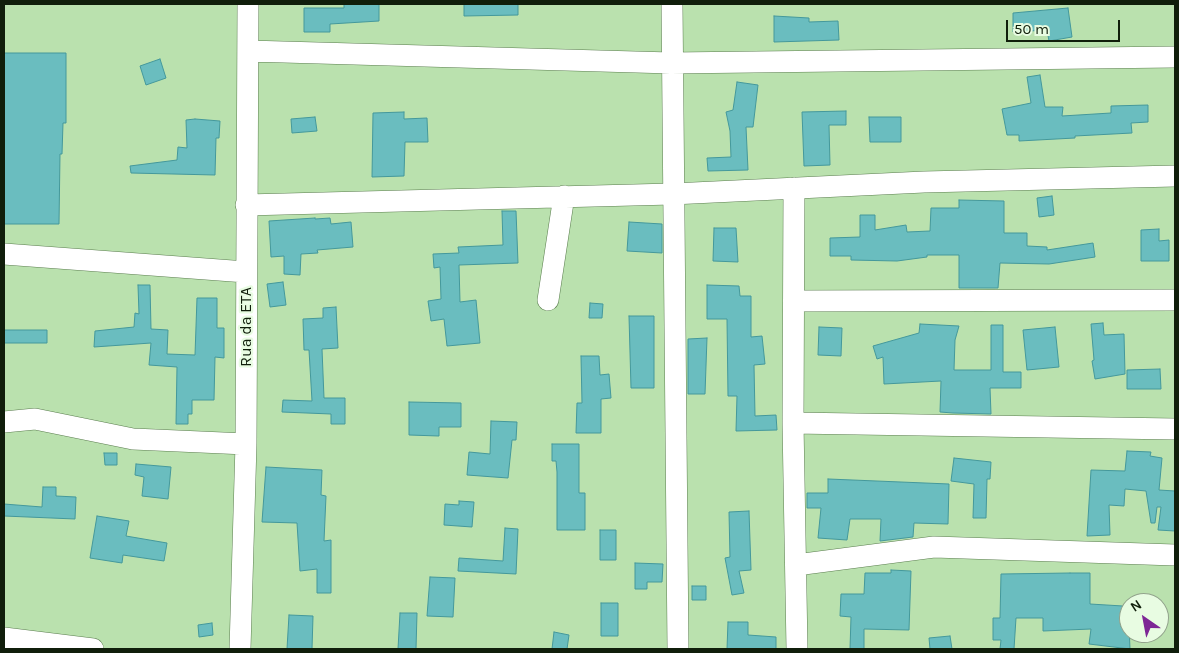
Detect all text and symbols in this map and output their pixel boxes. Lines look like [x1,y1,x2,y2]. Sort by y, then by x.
scale bar [1009,10,1123,42]
text: 50 m [1014,20,1049,38]
street label: Rua da ETA [236,287,256,367]
north arrow [1119,593,1169,643]
text: N [1127,596,1145,616]

